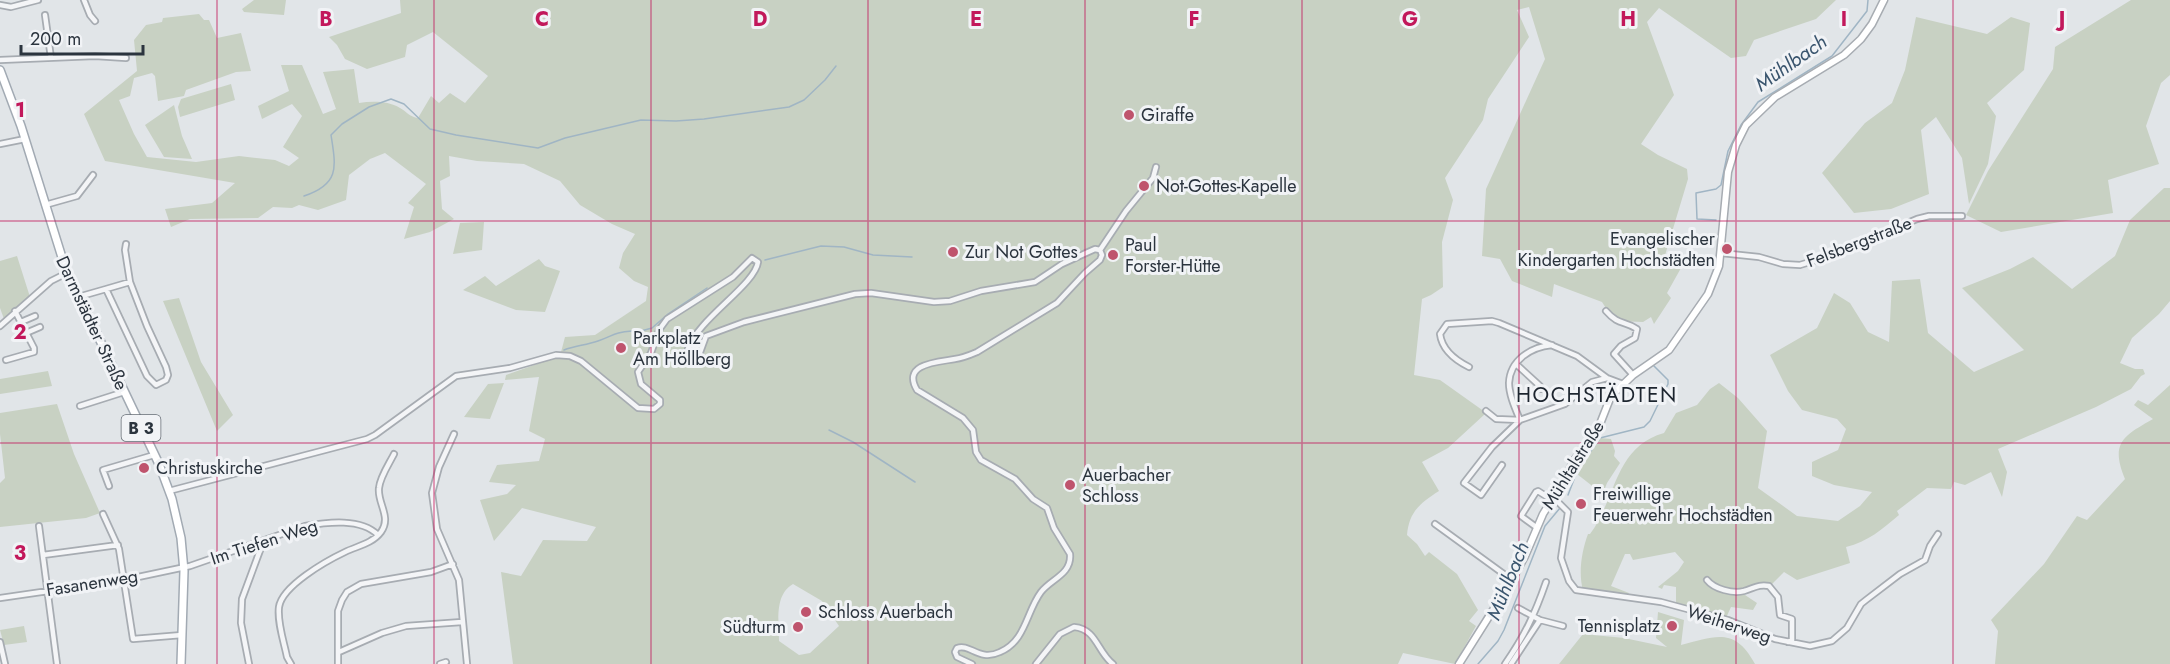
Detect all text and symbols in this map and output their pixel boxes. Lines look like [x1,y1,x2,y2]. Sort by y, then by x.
text: B [319,5,333,34]
text: C [535,5,549,34]
text: D [753,5,767,34]
text: E [970,5,982,34]
text: F [1188,5,1200,34]
text: G [1402,5,1418,34]
text: H [1620,5,1636,34]
text: I [1841,5,1847,34]
text: J [2055,5,2065,34]
scale bar [21,18,142,56]
text: 200 m [30,26,81,52]
water label: Mühlbach [1749,28,1833,98]
text: 1 [15,96,25,125]
place label: Giraffe [1141,102,1194,128]
marker: Giraffe [1122,108,1136,122]
place label: Not-Gottes-Kapelle [1156,173,1297,199]
marker: Not-Gottes-Kapelle [1137,179,1151,193]
street label: Felsbergstraße [1803,210,1915,274]
place label: Evangelischer Kindergarten Hochstädten [1517,226,1716,273]
place label: Paul Forster-Hütte [1125,232,1221,279]
place label: Zur Not Gottes [965,239,1078,265]
marker: Evangelischer Kindergarten Hochstädten [1720,242,1734,256]
marker: Zur Not Gottes [946,245,960,259]
marker: Paul Forster-Hütte [1106,248,1120,262]
street label: Darmstädter Straße [50,252,134,394]
text: 2 [13,318,27,347]
place label: Parkplatz Am Höllberg [633,325,731,372]
marker: Parkplatz Am Höllberg [614,341,628,355]
district label: HOCHSTÄDTEN [1516,380,1678,410]
road number: B 3 [122,415,160,441]
street label: Mühltalstraße [1535,415,1611,515]
place label: Christuskirche [156,455,263,481]
marker: Christuskirche [137,461,151,475]
place label: Auerbacher Schloss [1082,462,1172,509]
marker: Auerbacher Schloss [1063,478,1077,492]
place label: Freiwillige Feuerwehr Hochstädten [1593,481,1773,528]
marker: Freiwillige Feuerwehr Hochstädten [1574,497,1588,511]
street label: Im Tiefen Weg [207,512,321,572]
water label: Mühlbach [1479,537,1537,625]
text: 3 [14,539,26,568]
street label: Fasanenweg [44,563,140,603]
street label: Weiherweg [1683,598,1775,650]
place label: Schloss Auerbach [818,599,953,625]
marker: Schloss Auerbach [799,605,813,619]
place label: Tennisplatz [1578,613,1661,639]
place label: Südturm [722,614,786,640]
marker: Tennisplatz [1665,619,1679,633]
marker: Südturm [791,620,805,634]

